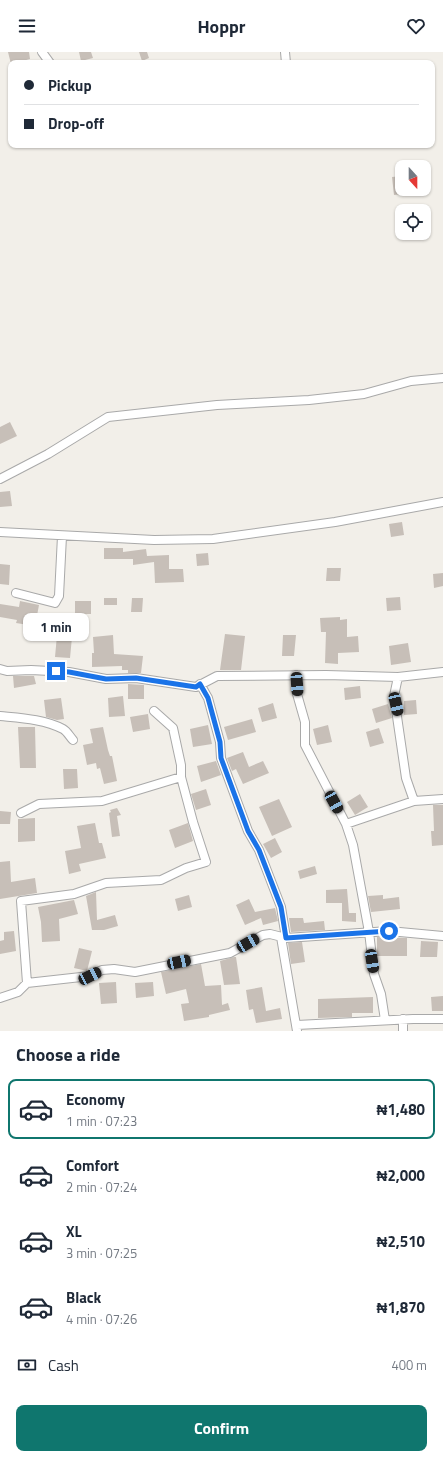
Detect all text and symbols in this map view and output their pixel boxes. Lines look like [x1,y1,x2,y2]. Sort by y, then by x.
text: Hoppr [198,13,245,40]
icon: menu [16,15,38,37]
icon: heart [405,15,427,37]
text: Pickup [48,74,92,97]
text: Drop-off [48,112,104,135]
north arrow [395,160,431,196]
map controls [395,160,431,240]
button: locate [395,204,431,240]
callout: 1 min [23,613,89,641]
text: 1 min [40,617,72,637]
route end [47,662,65,680]
car [290,672,304,696]
car [387,691,405,717]
car [323,789,345,815]
route start [380,922,398,940]
car [235,932,261,954]
car [364,948,380,974]
car [166,954,192,970]
car [77,965,103,987]
text: Choose a ride [16,1041,120,1068]
text: Economy [66,1088,125,1111]
icon: car [18,1091,54,1127]
text: ₦1,480 [377,1098,425,1121]
text: 1 min · 07:23 [66,1111,137,1131]
text: Comfort [66,1154,119,1177]
icon: car [18,1157,54,1193]
text: ₦2,000 [377,1164,425,1187]
text: 2 min · 07:24 [66,1177,137,1197]
text: XL [66,1220,82,1243]
icon: car [18,1223,54,1259]
text: ₦2,510 [377,1230,425,1253]
text: 3 min · 07:25 [66,1243,137,1263]
text: Black [66,1286,101,1309]
icon: car [18,1289,54,1325]
text: ₦1,870 [377,1296,425,1319]
text: 4 min · 07:26 [66,1309,137,1329]
icon: cash [16,1354,38,1376]
text: Cash [48,1354,79,1377]
text: 400 m [391,1355,427,1375]
button: Confirm [16,1405,427,1451]

